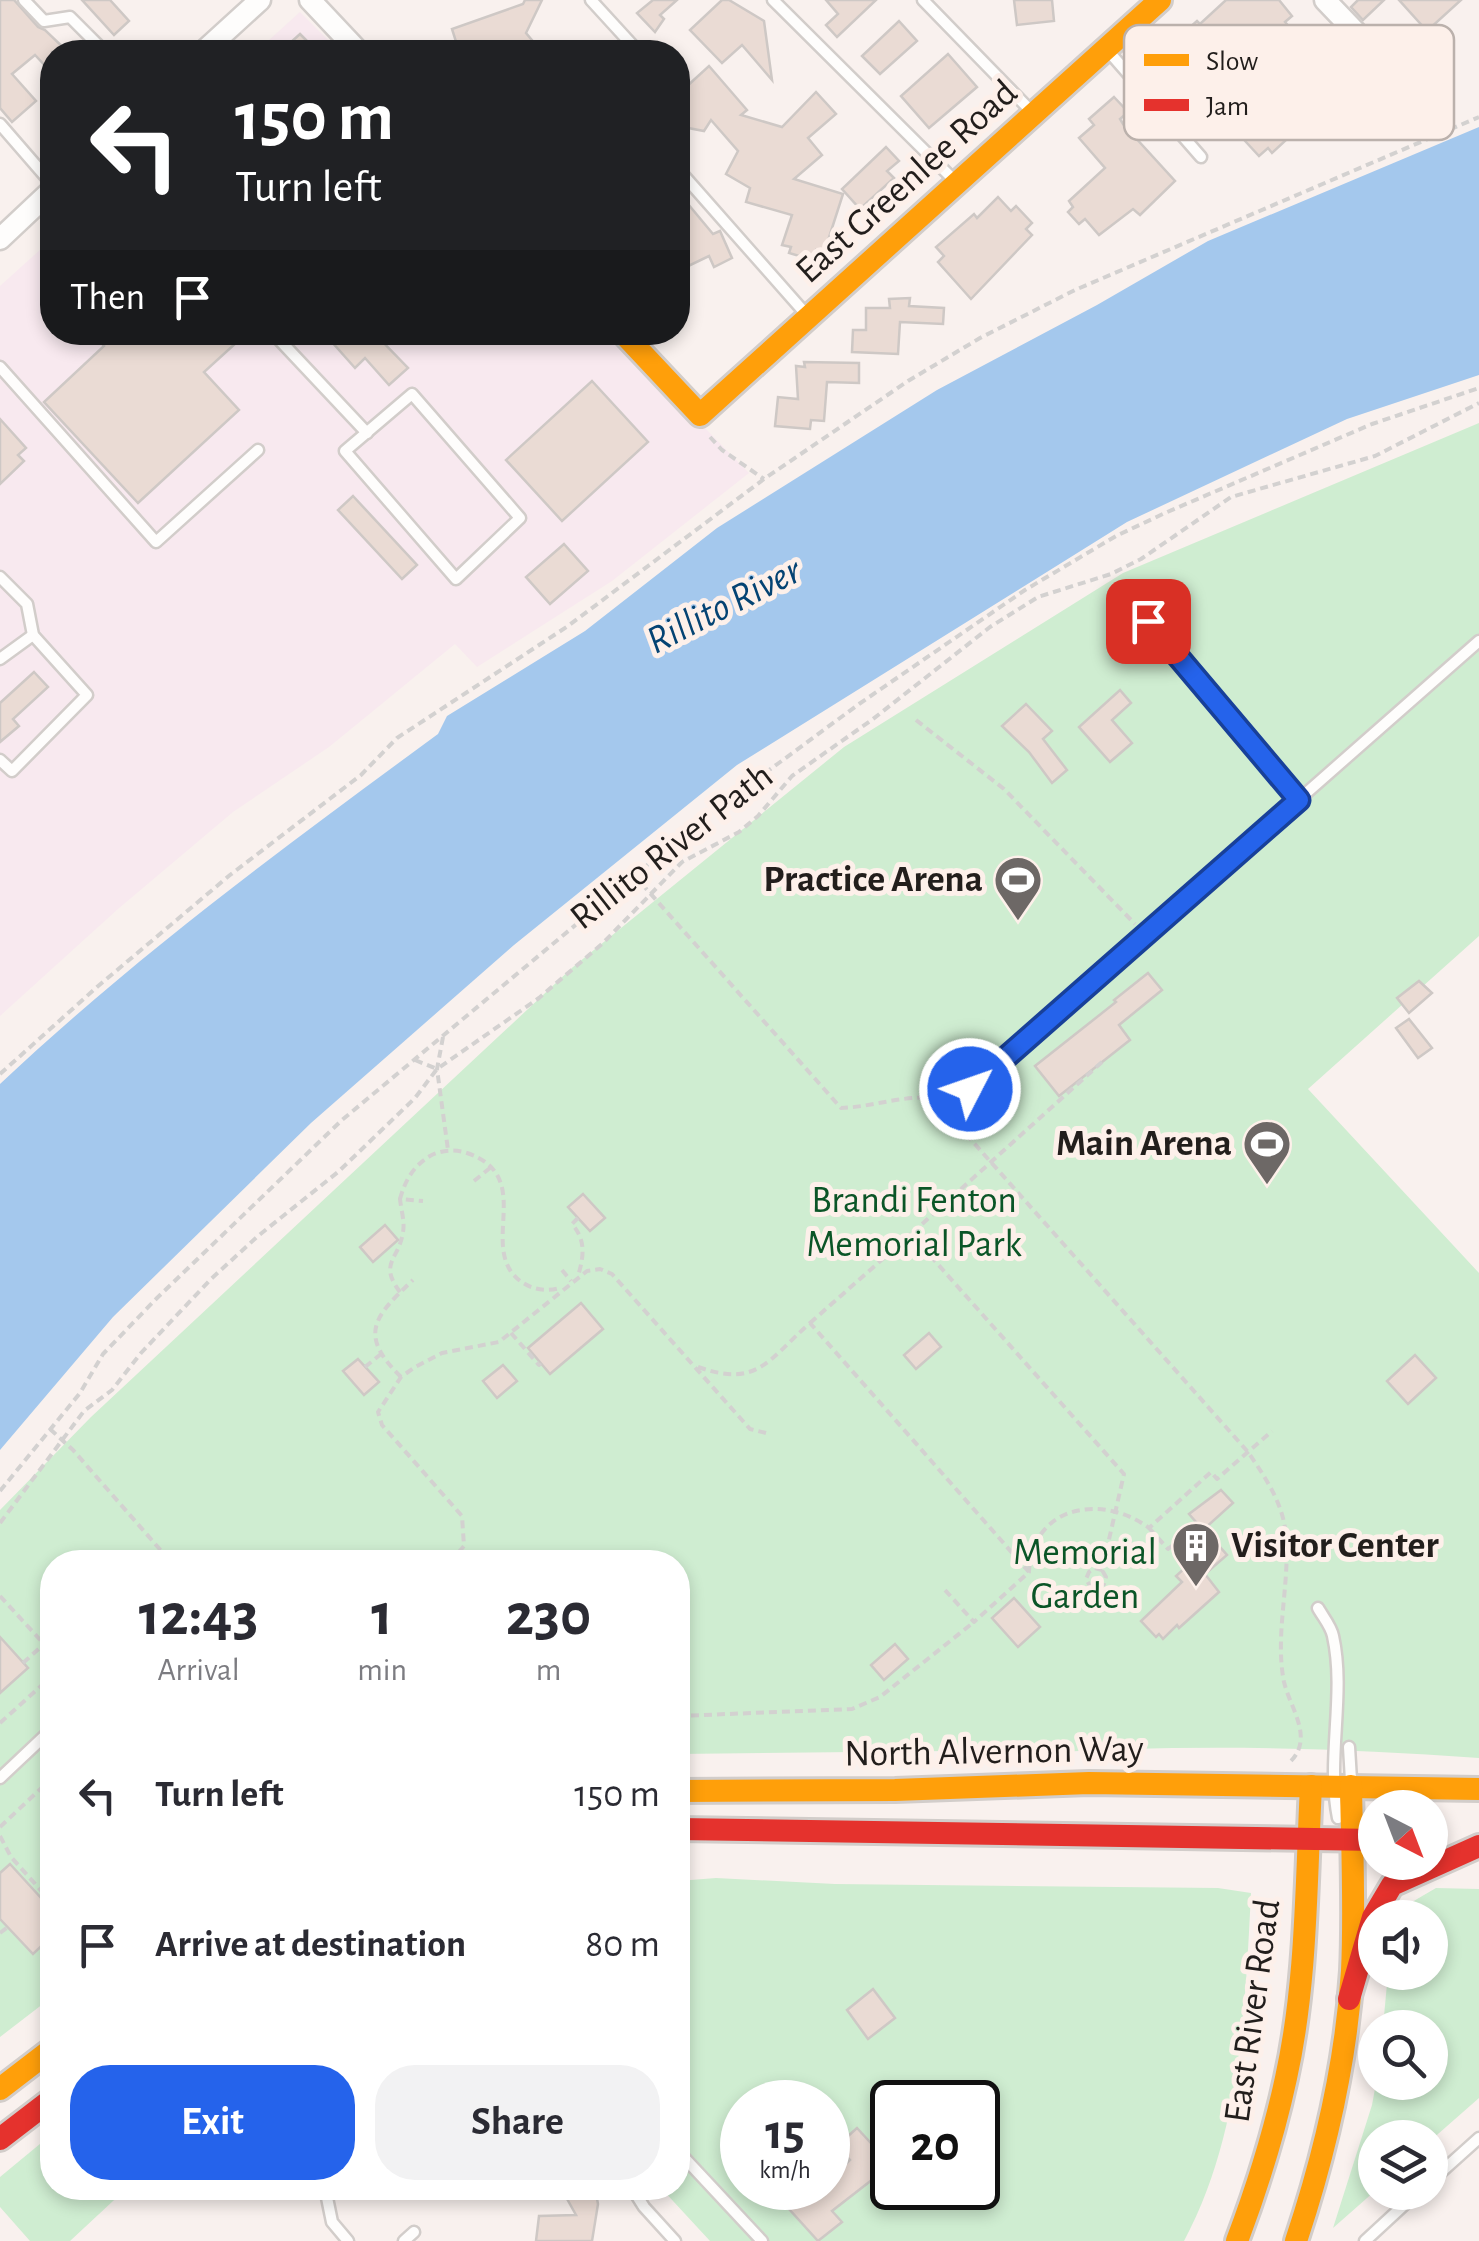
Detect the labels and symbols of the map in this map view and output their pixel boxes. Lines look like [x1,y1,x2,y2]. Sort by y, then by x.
legend [1124,25,1454,140]
text: Slow [1206,48,1258,76]
street label: East Greenlee Road [789,73,1025,291]
text: Jam [1206,93,1249,121]
water label: Rillito River [641,550,808,662]
pin [1106,579,1191,664]
street label: Rillito River Path [564,757,780,937]
sports icon: Practice Arena [992,854,1044,922]
place label: Practice Arena [763,861,983,899]
position arrow [918,1037,1022,1141]
sports icon: Main Arena [1241,1118,1293,1186]
place label: Main Arena [1056,1125,1232,1163]
park label: Brandi Fenton Memorial Park [806,1182,1023,1264]
building icon: Visitor Center [1170,1520,1222,1588]
place label: Visitor Center [1231,1527,1439,1565]
park label: Memorial Garden [1013,1534,1157,1616]
street label: North Alvernon Way [844,1730,1144,1774]
north arrow [1358,1790,1448,1880]
street label: East River Road [1219,1897,1287,2125]
speed limit sign: 20 [870,2080,1000,2210]

